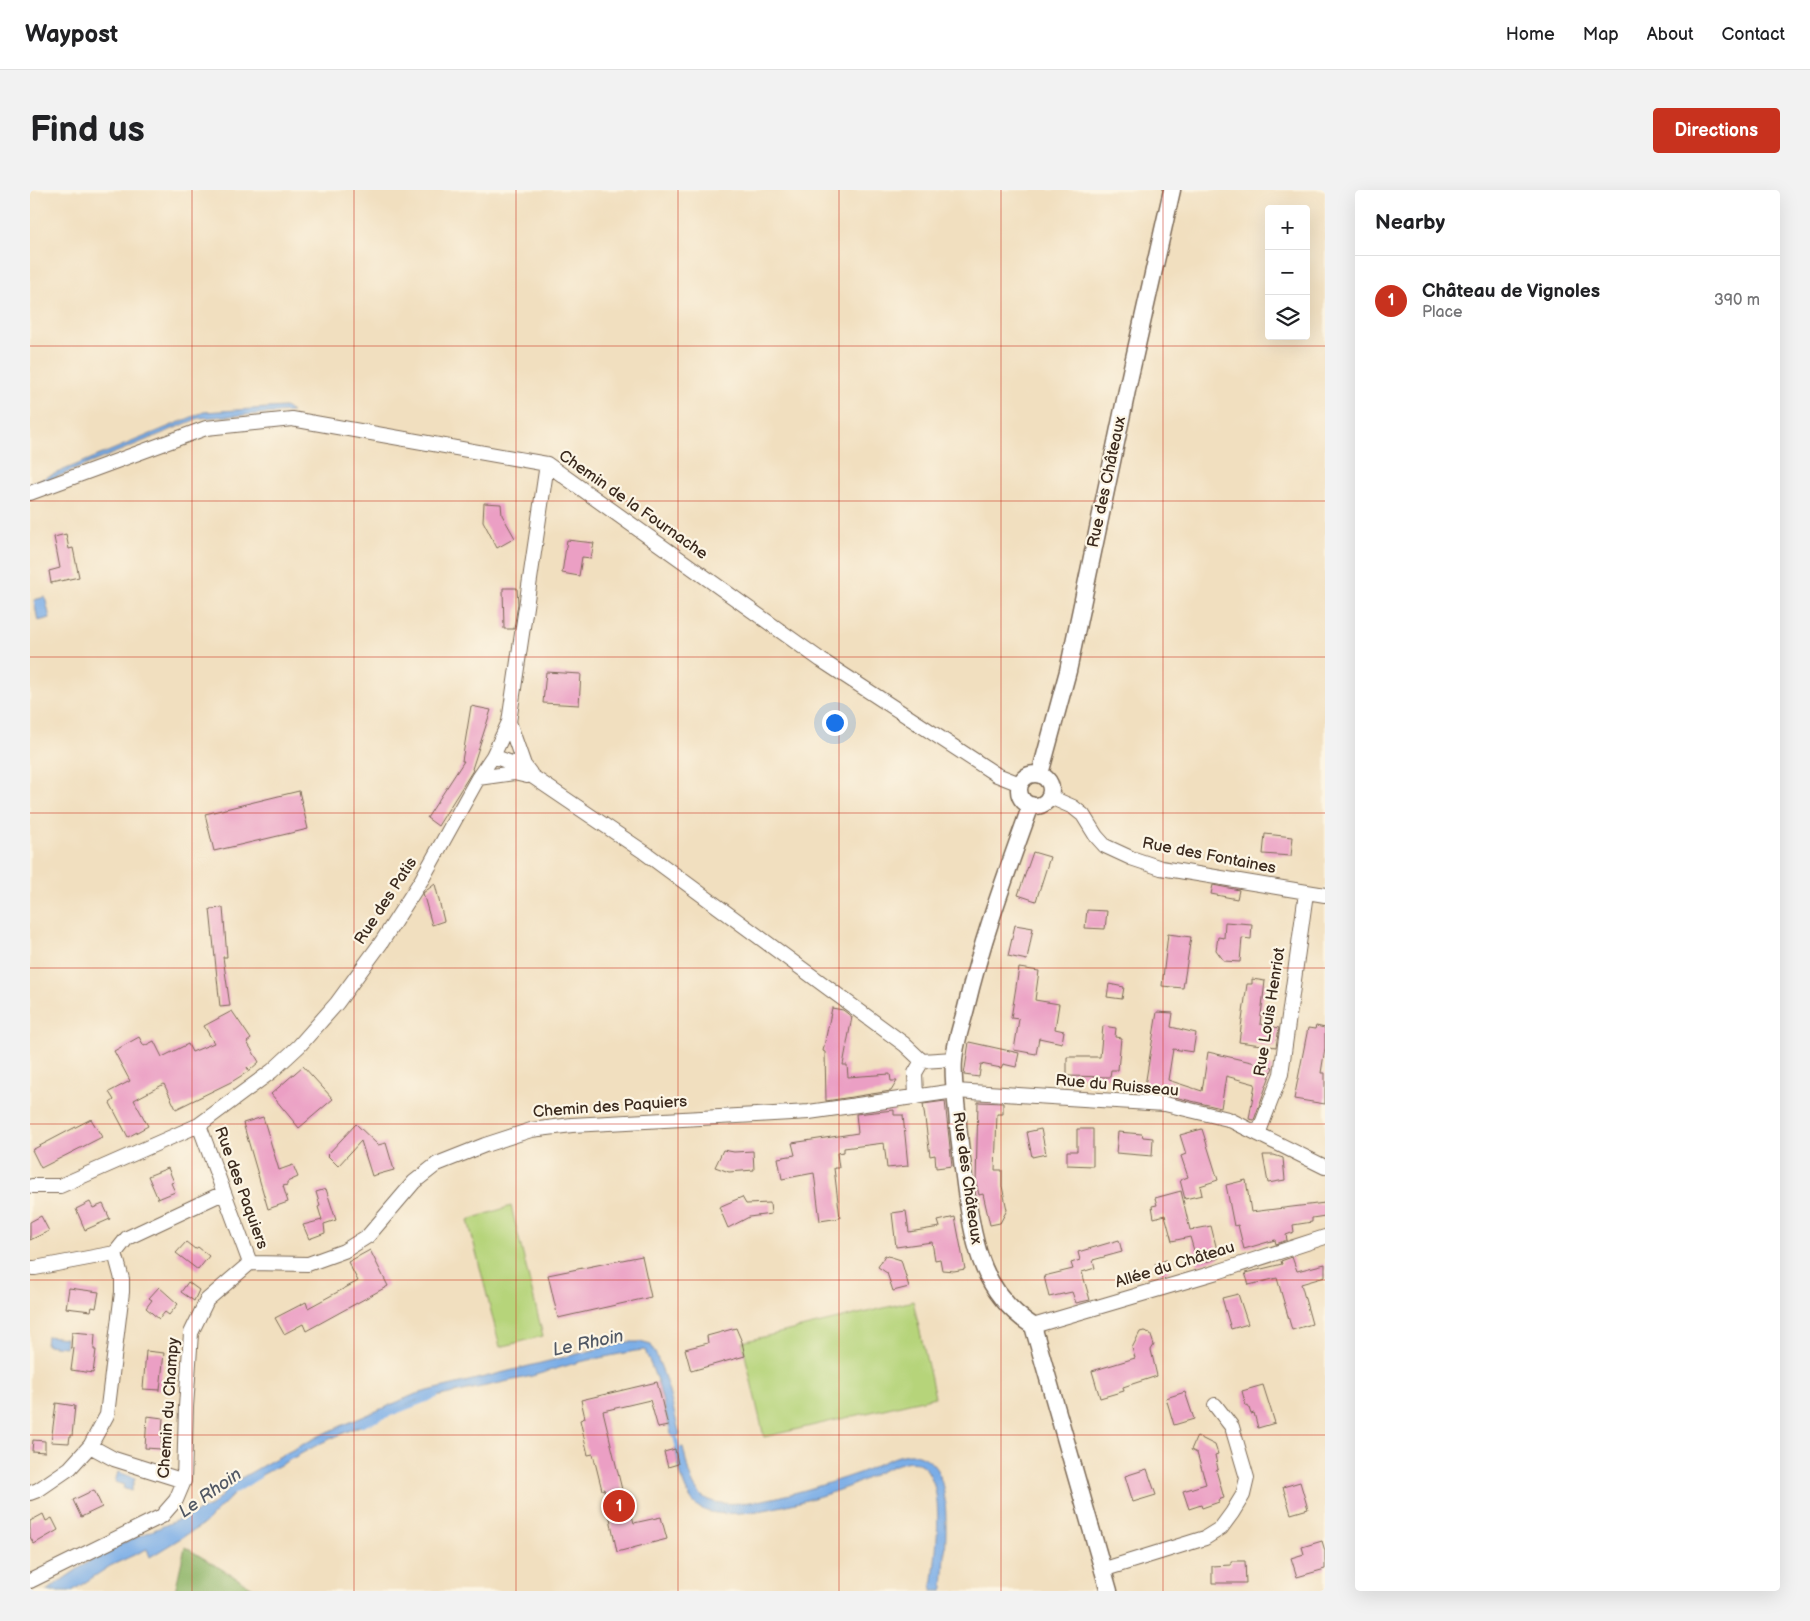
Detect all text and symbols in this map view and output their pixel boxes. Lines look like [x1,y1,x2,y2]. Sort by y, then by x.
text: Waypost [25,20,118,49]
text: Home [1506,24,1555,45]
text: Map [1583,24,1619,45]
text: About [1647,24,1694,45]
text: Contact [1722,24,1785,45]
button: Directions [1653,108,1780,153]
text: Find us [30,109,145,152]
map controls [1265,205,1310,340]
button: + [1265,205,1310,250]
text: Nearby [1375,210,1445,235]
button: − [1265,250,1310,295]
text: Château de Vignoles [1422,280,1600,303]
text: 1 [1388,291,1394,310]
text: 390 m [1714,291,1760,310]
button: layers [1265,295,1310,340]
text: Place [1422,303,1463,322]
street label: Rue des Châteaux [1084,414,1130,549]
street label: Chemin de la Fournache [555,446,712,564]
your location [822,710,848,736]
street label: Rue des Fontaines [1141,834,1278,878]
street label: Rue des Patis [351,854,421,948]
street label: Rue Louis Henriot [1250,946,1290,1078]
street label: Rue du Ruisseau [1054,1071,1180,1101]
street label: Chemin des Paquiers [532,1092,688,1122]
street label: Rue des Châteaux [948,1111,986,1246]
street label: Rue des Paquiers [210,1124,272,1252]
street label: Allée du Château [1113,1238,1237,1292]
water label: Le Rhoin [551,1325,625,1361]
street label: Chemin du Champy [155,1336,183,1479]
water label: Le Rhoin [174,1464,246,1522]
pin: 1 [603,1487,635,1525]

